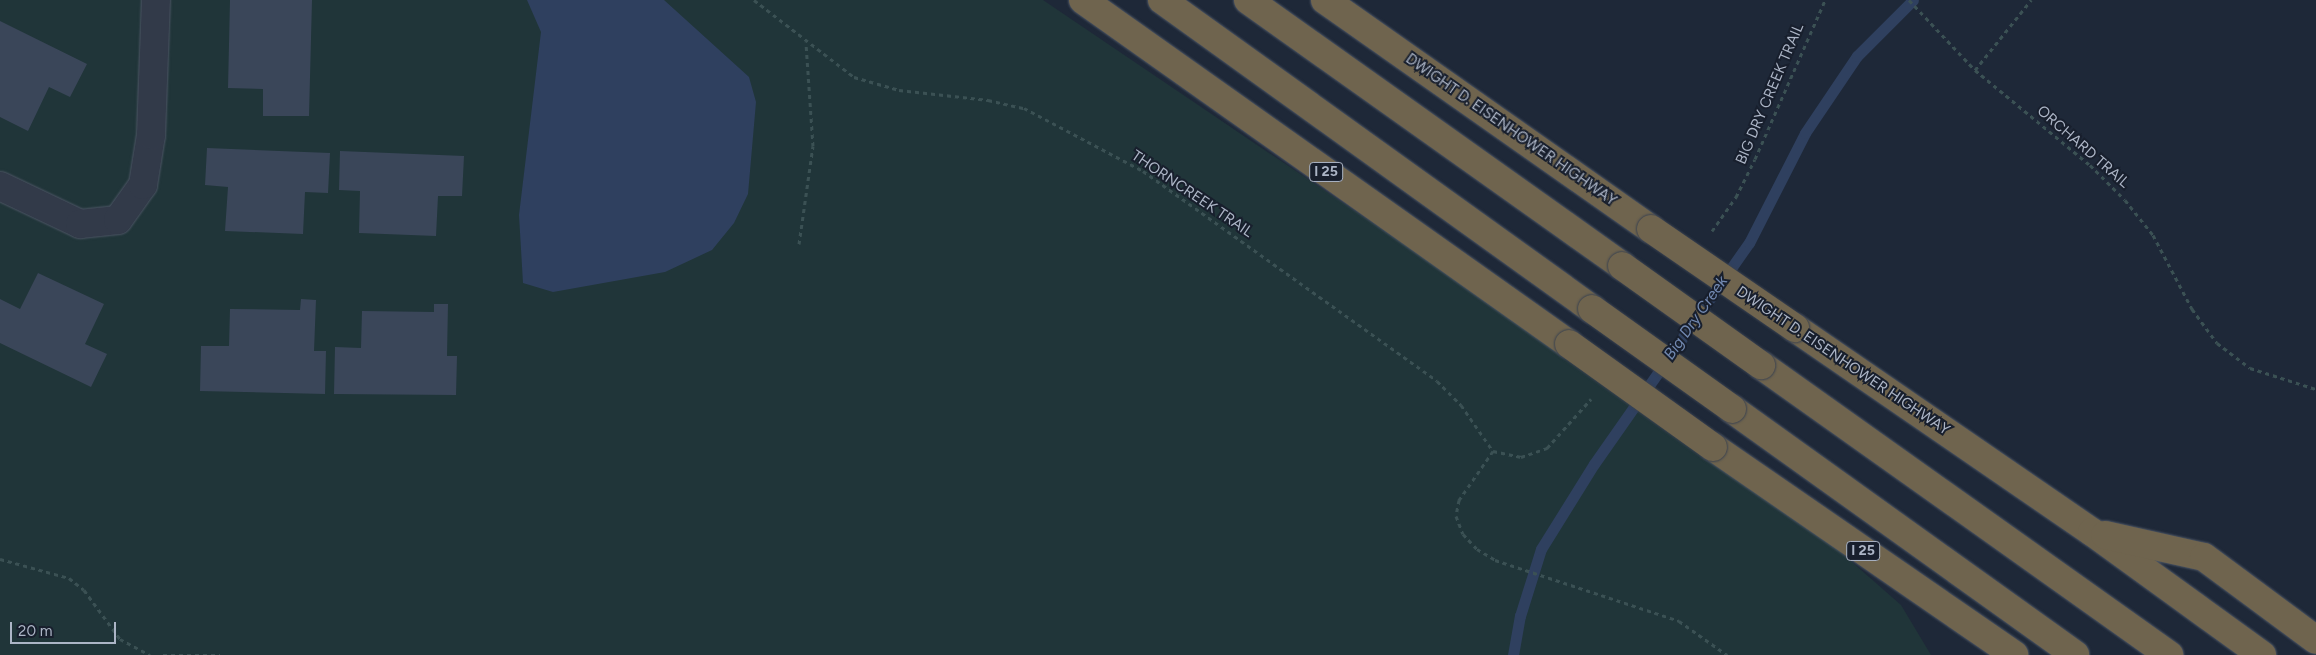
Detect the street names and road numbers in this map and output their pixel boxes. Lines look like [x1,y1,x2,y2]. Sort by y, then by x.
street label: BIG DRY CREEK TRAIL [1732,21,1808,167]
street label: DWIGHT D. EISENHOWER HIGHWAY [1402,50,1620,210]
street label: ORCHARD TRAIL [2033,102,2133,192]
street label: THORNCREEK TRAIL [1128,147,1256,241]
road number: I 25 [1308,160,1344,183]
street label: DWIGHT D. EISENHOWER HIGHWAY [1733,283,1953,439]
road number: I 25 [1846,540,1880,562]

